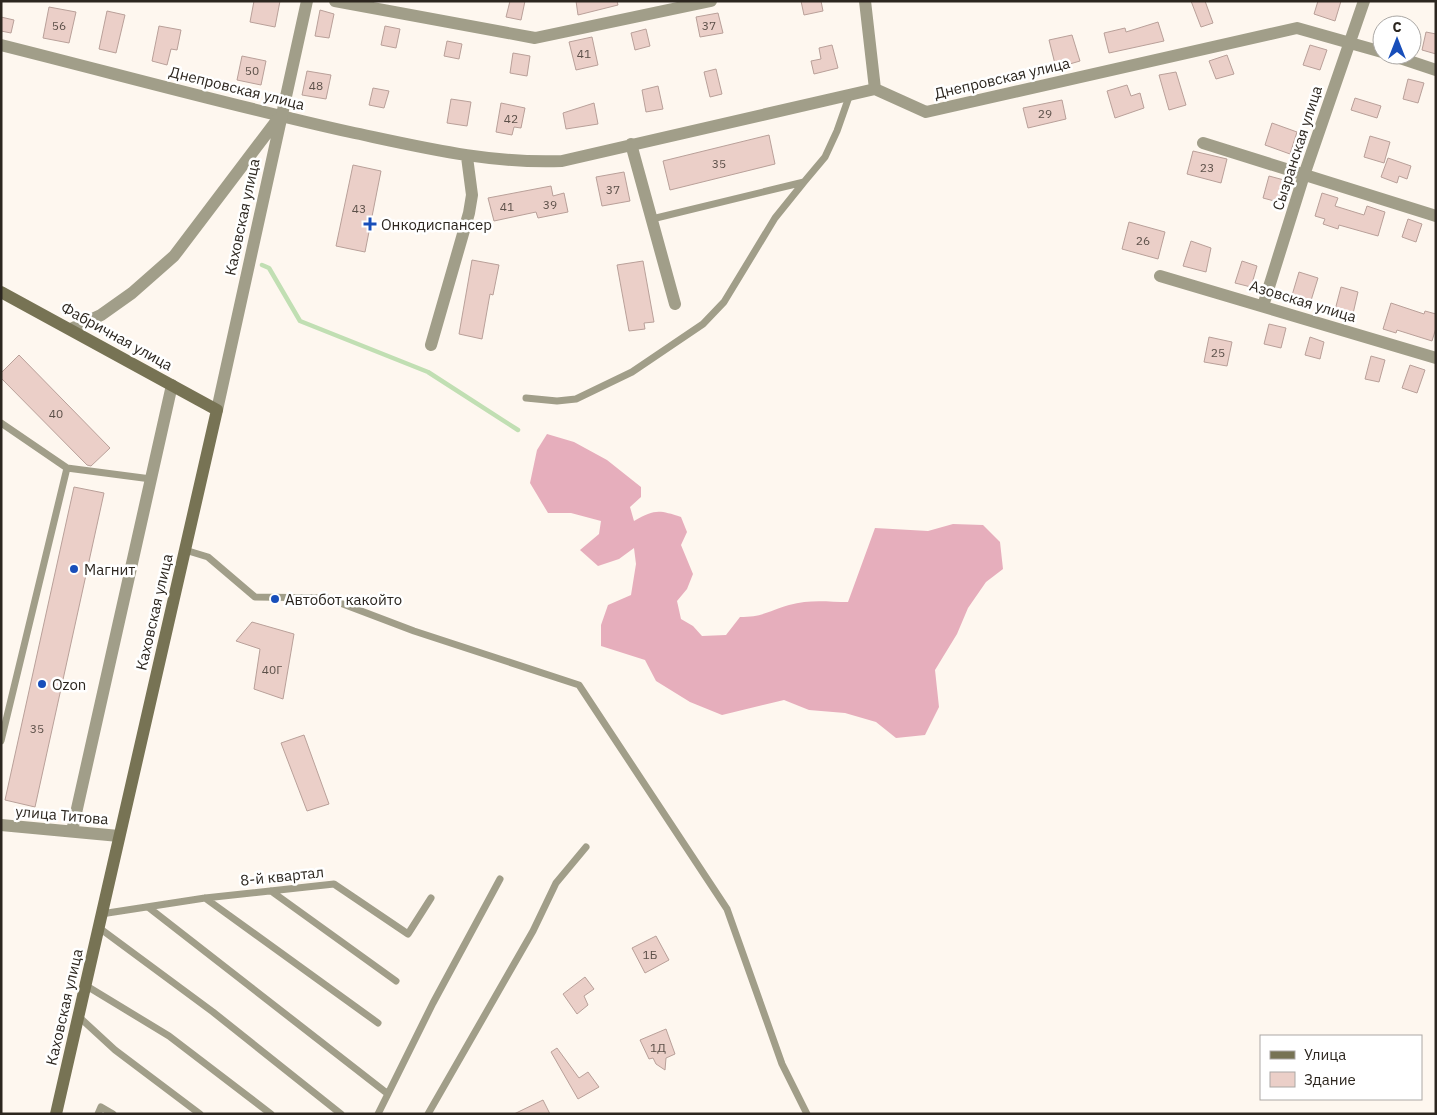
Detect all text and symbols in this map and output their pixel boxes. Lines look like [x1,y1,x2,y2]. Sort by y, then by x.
north arrow [1372,15,1422,65]
house number: 56 [52,18,66,33]
house number: 37 [702,18,716,33]
text: С [1392,18,1402,36]
house number: 41 [577,46,591,61]
street label: Днепровская улица [932,53,1072,103]
street label: Днепровская улица [167,62,307,114]
house number: 50 [245,63,259,78]
house number: 48 [309,78,323,93]
street label: Сызранская улица [1268,83,1326,213]
house number: 29 [1038,106,1052,121]
house number: 42 [504,111,518,126]
house number: 35 [712,156,726,171]
street label: Каховская улица [220,157,264,277]
house number: 23 [1200,160,1214,175]
house number: 37 [606,182,620,197]
house number: 39 [543,197,557,212]
house number: 41 [500,199,514,214]
house number: 43 [352,201,366,216]
place label: Онкодиспансер [381,215,492,234]
marker: Онкодиспансер [363,217,377,231]
house number: 26 [1136,233,1150,248]
street label: Азовская улица [1247,276,1359,326]
street label: Фабричная улица [58,297,176,375]
house number: 25 [1211,345,1225,360]
house number: 40 [49,406,63,421]
street label: Каховская улица [131,552,177,672]
place label: Магнит [84,560,135,579]
marker: Магнит [68,563,80,575]
place label: Автобот какойто [285,590,402,609]
marker: Автобот какойто [269,593,281,605]
house number: 40Г [262,662,282,677]
place label: Ozon [52,675,86,694]
marker: Ozon [36,678,48,690]
house number: 35 [30,721,44,736]
street label: улица Титова [15,801,109,829]
street label: 8-й квартал [239,862,325,890]
street label: Каховская улица [41,947,87,1067]
house number: 1Б [643,947,657,962]
legend [1260,1035,1422,1100]
house number: 1Д [650,1040,666,1055]
text: Улица [1304,1045,1346,1064]
text: Здание [1304,1070,1356,1089]

